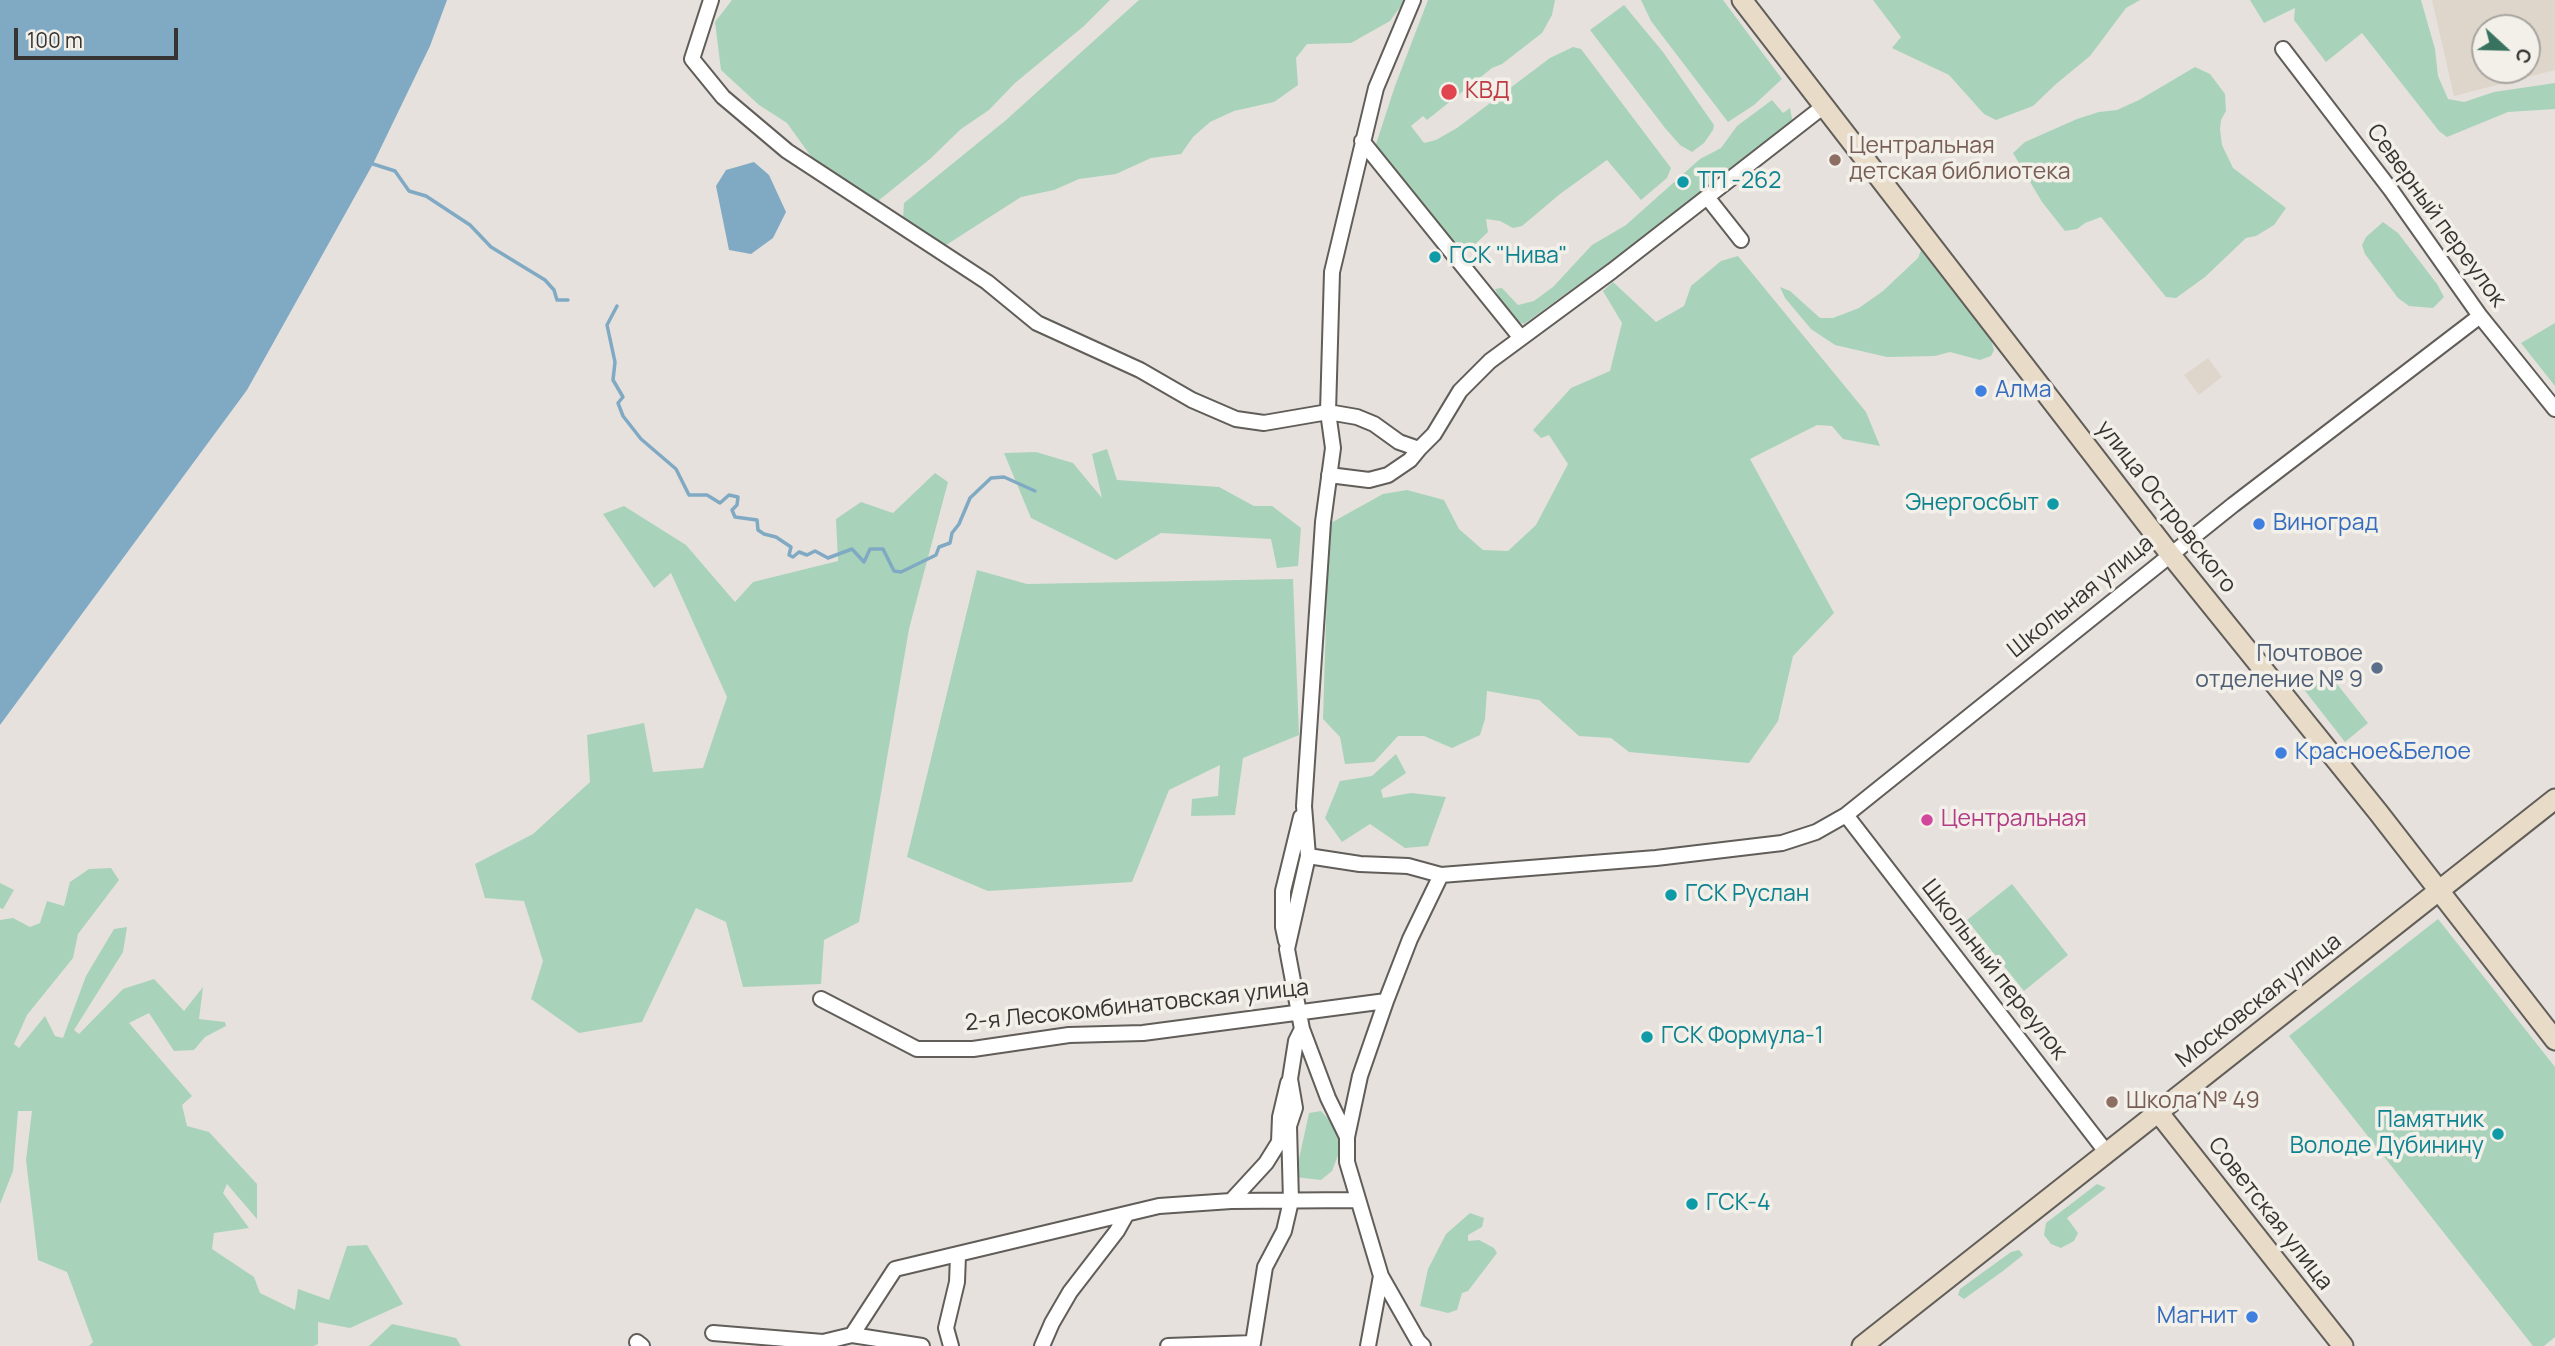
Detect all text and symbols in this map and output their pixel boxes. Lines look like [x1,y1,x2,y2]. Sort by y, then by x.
scale bar [18,14,182,58]
north arrow [2471,14,2541,84]
text: 100 m [27,26,83,54]
text: С [2509,45,2538,67]
place label: КВД [1465,78,1510,106]
marker: КВД [1439,82,1459,102]
street label: Северный переулок [2360,119,2512,313]
place label: Центральная детская библиотека [1849,133,2071,187]
marker: Центральная детская библиотека [1827,152,1843,168]
place label: ТП -262 [1697,168,1781,196]
marker: ТП -262 [1675,174,1691,190]
place label: ГСК "Нива" [1449,243,1567,271]
marker: ГСК "Нива" [1427,249,1443,265]
place label: Алма [1995,377,2051,405]
marker: Алма [1973,383,1989,399]
street label: улица Островского [2090,415,2242,599]
place label: Энергосбыт [1905,490,2039,518]
marker: Энергосбыт [2045,496,2061,512]
place label: Виноград [2273,510,2378,538]
marker: Виноград [2251,516,2267,532]
street label: Школьная улица [2003,530,2159,664]
place label: Почтовое отделение № 9 [2195,641,2363,695]
marker: Почтовое отделение № 9 [2369,660,2385,676]
place label: Красное&Белое [2295,739,2471,767]
marker: Красное&Белое [2273,745,2289,761]
place label: Центральная [1941,806,2087,834]
marker: Центральная [1919,812,1935,828]
street label: Школьный переулок [1915,875,2073,1065]
place label: ГСК Руслан [1685,881,1809,909]
marker: ГСК Руслан [1663,887,1679,903]
street label: Московская улица [2171,928,2347,1074]
street label: 2-я Лесокомбинатовская улица [964,974,1310,1038]
place label: ГСК Формула-1 [1661,1023,1824,1051]
marker: ГСК Формула-1 [1639,1029,1655,1045]
place label: Школа № 49 [2126,1088,2260,1116]
marker: Школа № 49 [2104,1094,2120,1110]
place label: Памятник Володе Дубинину [2290,1107,2484,1161]
marker: Памятник Володе Дубинину [2490,1126,2506,1142]
street label: Советская улица [2202,1132,2338,1296]
place label: ГСК-4 [1706,1190,1771,1218]
marker: ГСК-4 [1684,1196,1700,1212]
place label: Магнит [2157,1303,2238,1331]
marker: Магнит [2244,1309,2260,1325]

